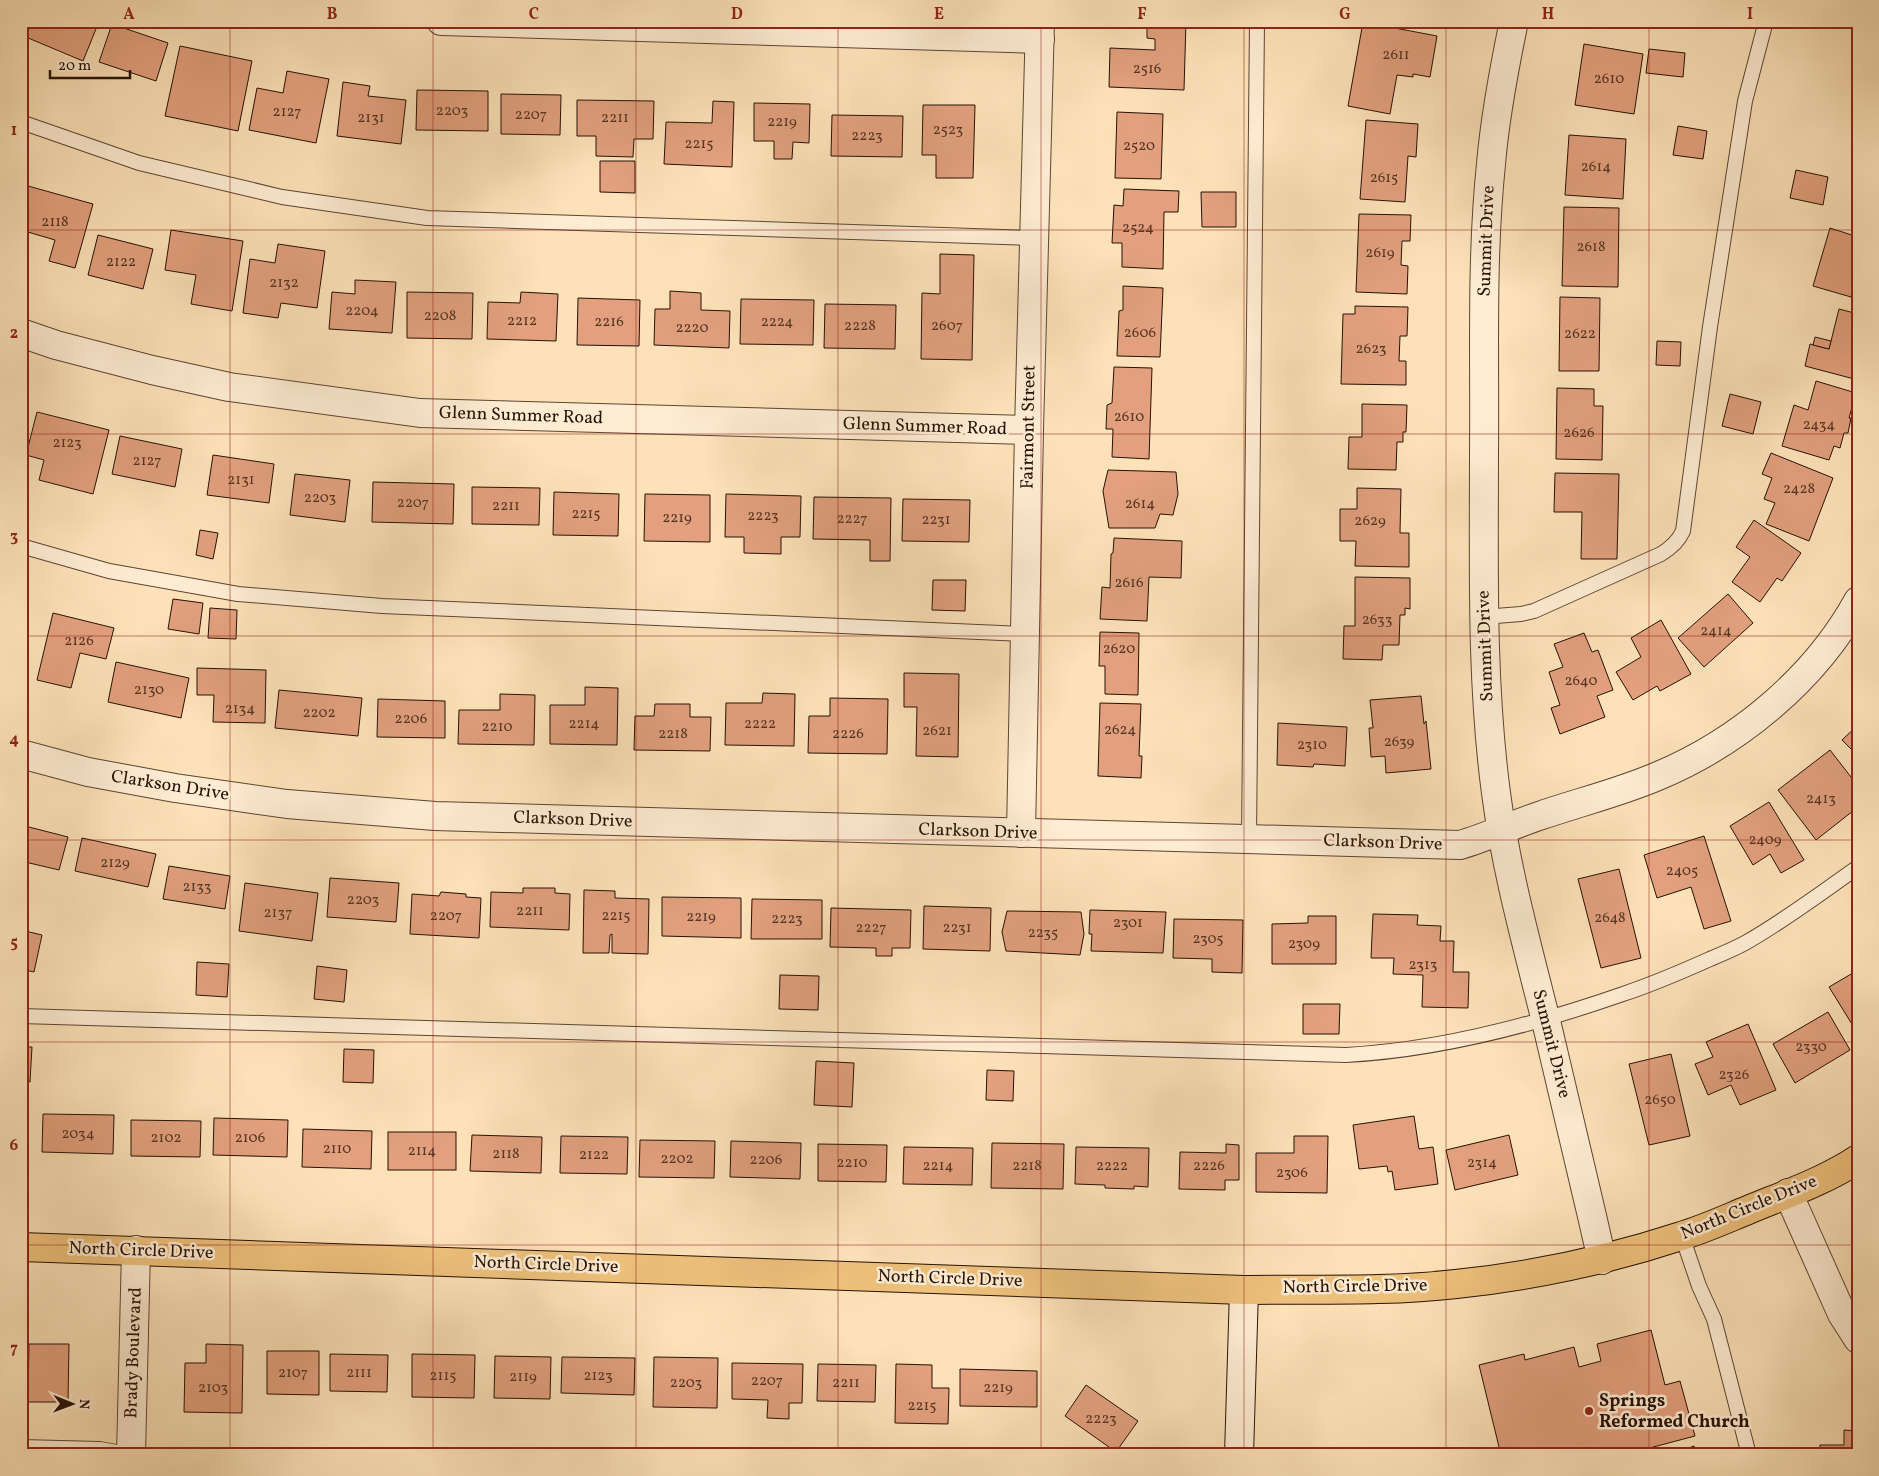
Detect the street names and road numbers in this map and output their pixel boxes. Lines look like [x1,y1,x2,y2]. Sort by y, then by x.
street label: Summit Drive [1473,185,1501,297]
street label: Fairmont Street [1015,365,1043,489]
street label: Glenn Summer Road [438,401,604,431]
street label: Glenn Summer Road [842,412,1008,442]
street label: Summit Drive [1472,590,1500,702]
street label: Clarkson Drive [109,764,231,808]
street label: Clarkson Drive [513,805,633,835]
street label: Clarkson Drive [918,817,1038,847]
street label: Clarkson Drive [1323,828,1443,858]
street label: Summit Drive [1525,987,1577,1101]
street label: North Circle Drive [1677,1169,1821,1247]
street label: North Circle Drive [68,1236,214,1266]
street label: North Circle Drive [473,1250,619,1280]
street label: North Circle Drive [877,1264,1023,1294]
street label: North Circle Drive [1282,1273,1428,1301]
street label: Brady Boulevard [119,1287,149,1419]

